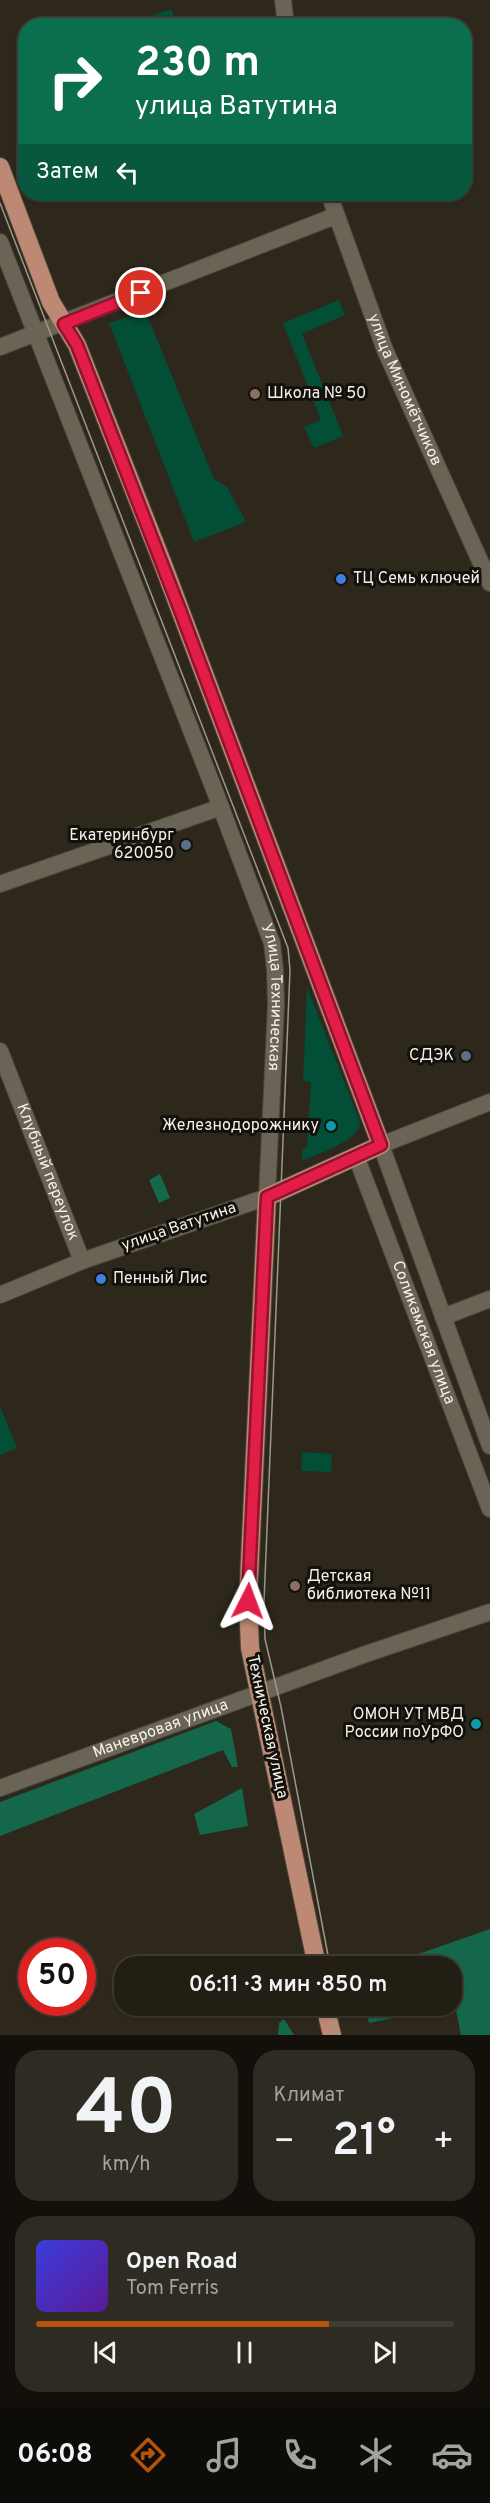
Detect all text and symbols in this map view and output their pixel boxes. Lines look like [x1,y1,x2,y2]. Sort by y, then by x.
text: 230 m [135,38,260,91]
icon: right [36,42,114,120]
text: улица Ватутина [135,90,338,124]
icon: left [111,156,144,189]
text: Затем [36,159,99,186]
pin [115,267,166,318]
icon: arrive [124,276,157,309]
street label: улица Миномётчиков [363,311,446,469]
place label: Школа № 50 [267,384,366,404]
marker: Школа № 50 [248,387,262,401]
place label: ТЦ Семь ключей [353,569,480,589]
marker: ТЦ Семь ключей [334,572,348,586]
place label: Екатеринбург 620050 [69,826,174,864]
marker: Екатеринбург 620050 [179,838,193,852]
street label: Улица Техническая [256,921,286,1071]
place label: СДЭК [409,1046,454,1066]
marker: СДЭК [459,1049,473,1063]
street label: Клубный переулок [11,1101,83,1244]
place label: Железнодорожнику [162,1116,319,1136]
marker: Железнодорожнику [324,1119,338,1133]
street label: улица Ватутина [119,1198,239,1256]
street label: Соликамская улица [387,1258,459,1407]
place label: Пенный Лис [113,1269,208,1289]
marker: Пенный Лис [94,1272,108,1286]
place label: Детская библиотека №11 [307,1567,431,1605]
position arrow [216,1569,280,1633]
marker: Детская библиотека №11 [288,1579,302,1593]
street label: Техническая улица [242,1653,292,1801]
street label: Маневровая улица [90,1695,231,1763]
place label: ОМОН УТ МВД России поУрФО [345,1705,464,1743]
marker: ОМОН УТ МВД России поУрФО [469,1717,483,1731]
speed limit sign: 50 [18,1938,96,2016]
text: 06:11 · 3 мин · 850 m [189,1972,387,1999]
text: 40 [76,2063,177,2162]
text: Климат [274,2083,344,2109]
text: 21° [332,2114,396,2171]
text: − [274,2122,295,2164]
text: + [433,2122,454,2164]
text: km/h [102,2152,151,2178]
text: Open Road [126,2249,238,2276]
text: Tom Ferris [126,2276,219,2302]
icon: previous [89,2336,122,2369]
icon: pause [228,2336,261,2369]
icon: next [368,2336,401,2369]
icon: directions [127,2434,169,2476]
icon: music [203,2434,245,2476]
icon: phone [279,2434,321,2476]
icon: climate [355,2434,397,2476]
icon: car [431,2434,473,2476]
text: 06:08 [17,2438,93,2472]

